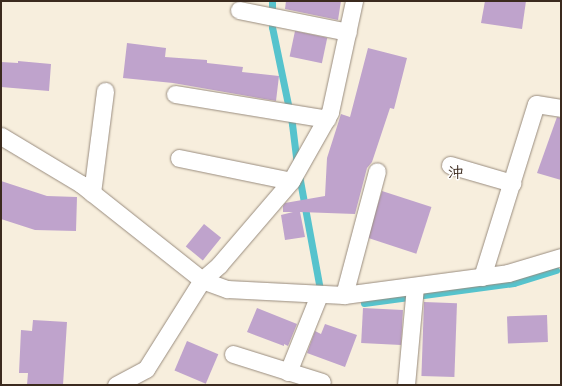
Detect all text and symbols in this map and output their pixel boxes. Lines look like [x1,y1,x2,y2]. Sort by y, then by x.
district label: 沖 [448,161,464,181]

